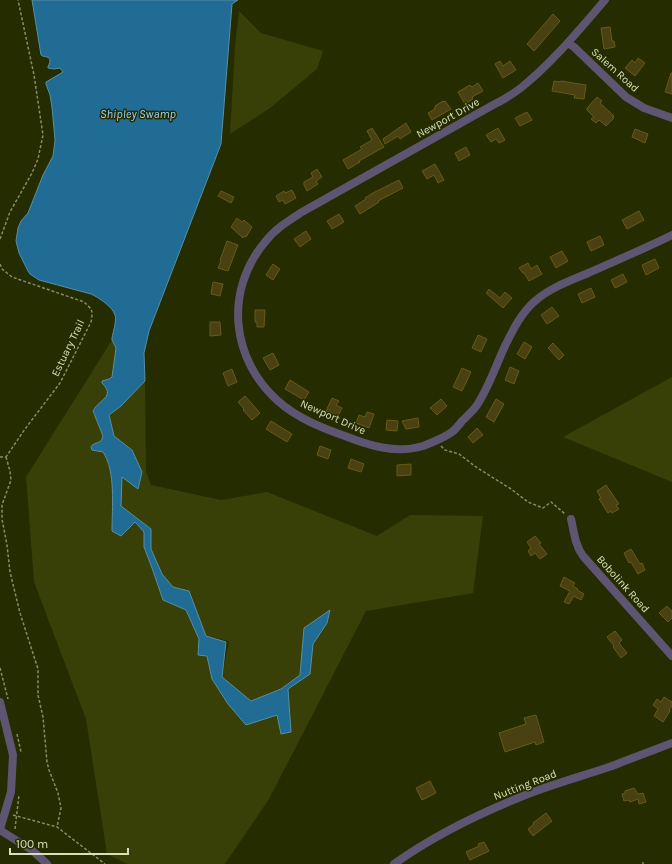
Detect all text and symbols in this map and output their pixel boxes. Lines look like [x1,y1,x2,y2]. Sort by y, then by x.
street label: Salem Road [588,45,642,95]
street label: Newport Drive [414,95,482,141]
water label: Shipley Swamp [100,107,177,121]
street label: Estuary Trail [49,317,87,379]
street label: Newport Drive [298,397,368,437]
street label: Bobolink Road [594,553,652,615]
street label: Nutting Road [492,767,558,803]
scale bar [10,830,128,856]
text: 100 m [16,837,48,851]

